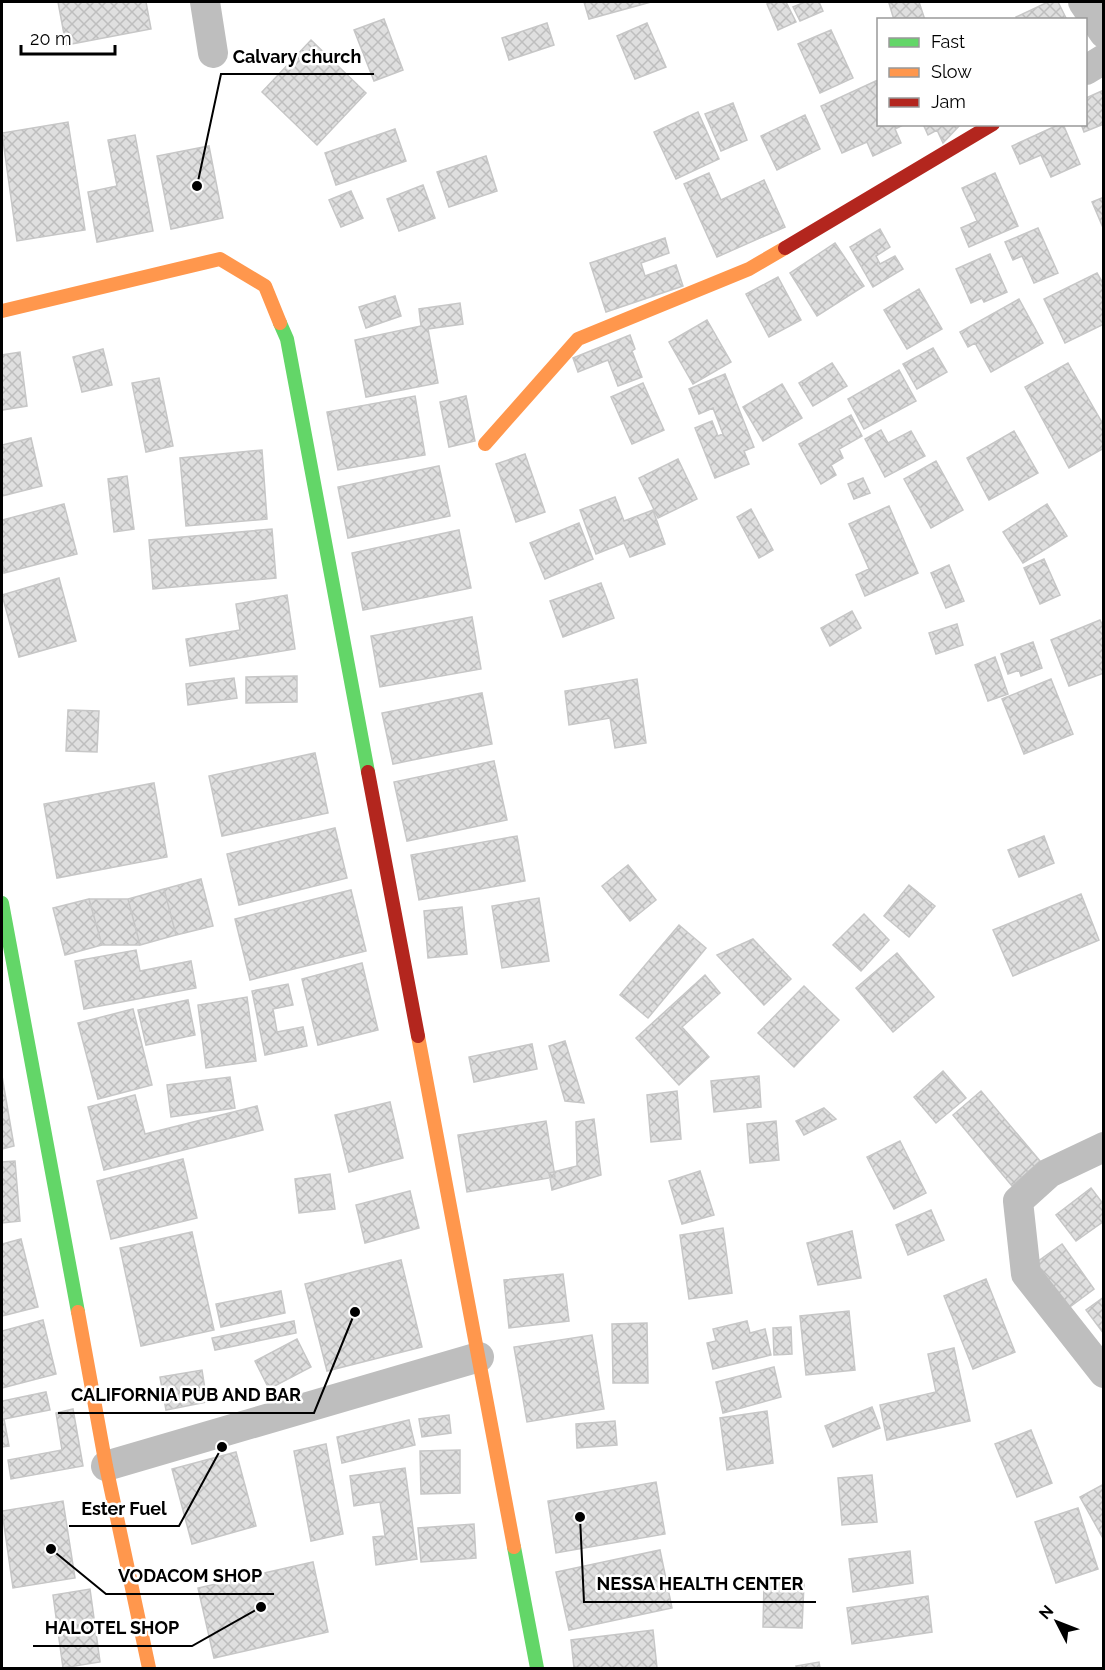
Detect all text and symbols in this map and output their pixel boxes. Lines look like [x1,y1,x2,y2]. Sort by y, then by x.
scale bar [21,18,116,56]
legend [877,18,1087,126]
text: 20 m [30,28,72,49]
text: Fast [931,31,965,52]
callout: Calvary church [221,38,374,74]
text: Calvary church [233,46,361,67]
text: Slow [931,61,972,82]
text: Jam [931,91,966,112]
callout: CALIFORNIA PUB AND BAR [58,1377,314,1413]
text: CALIFORNIA PUB AND BAR [71,1384,301,1405]
callout: Ester Fuel [69,1490,179,1526]
text: Ester Fuel [81,1498,167,1519]
callout: VODACOM SHOP [106,1558,274,1594]
text: VODACOM SHOP [118,1565,262,1586]
callout: NESSA HEALTH CENTER [584,1566,816,1602]
text: NESSA HEALTH CENTER [597,1573,803,1594]
north arrow [1027,1592,1087,1652]
text: N [1035,1601,1057,1623]
callout: HALOTEL SHOP [33,1610,192,1646]
text: HALOTEL SHOP [45,1617,179,1638]

